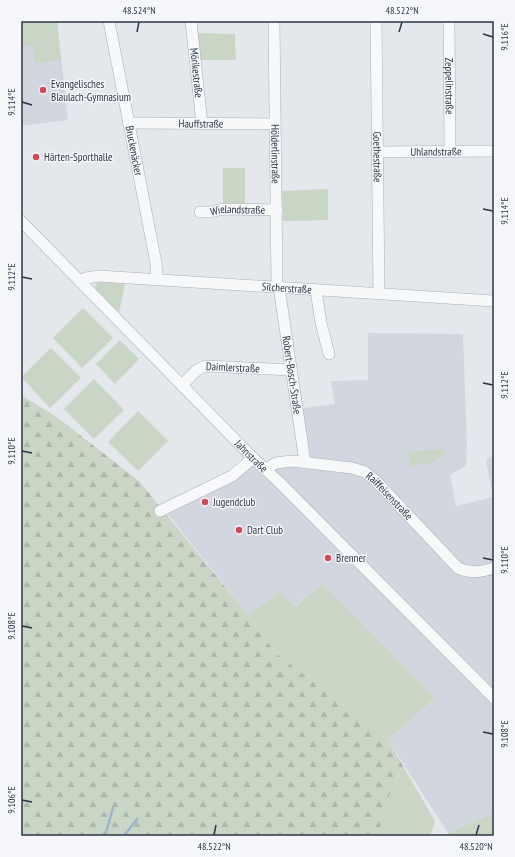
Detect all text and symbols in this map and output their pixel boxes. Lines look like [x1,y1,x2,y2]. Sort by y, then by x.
text: 48.524°N [122,4,156,17]
text: 48.522°N [385,4,419,17]
text: 9.116°E [498,23,511,51]
street label: Mörikestraße [187,47,206,99]
street label: Zeppelinstraße [442,57,457,115]
place label: Evangelisches Blaulach-Gymnasium [51,77,131,104]
marker: Evangelisches Blaulach-Gymnasium [38,85,48,95]
text: 9.114°E [5,88,18,116]
street label: Hauffstraße [179,116,224,131]
street label: Bruckenäcker [122,124,146,177]
street label: Hölderlinstraße [268,124,283,184]
street label: Goethestraße [370,131,385,183]
street label: Uhlandstraße [410,144,462,159]
place label: Härten-Sporthalle [44,150,113,164]
marker: Härten-Sporthalle [31,152,41,162]
text: 9.114°E [498,197,511,225]
street label: Wielandstraße [209,202,266,219]
text: 9.112°E [5,263,18,291]
street label: Silcherstraße [261,279,313,296]
street label: Robert-Bosch-Straße [279,335,305,416]
street label: Daimlerstraße [206,359,261,376]
text: 9.112°E [498,371,511,399]
street label: Jahnstraße [231,436,271,475]
text: 9.110°E [5,437,18,465]
street label: Raiffeisenstraße [363,469,416,523]
place label: Jugendclub [212,495,256,509]
marker: Jugendclub [200,497,210,507]
place label: Dart Club [247,523,283,537]
marker: Dart Club [234,525,244,535]
text: 9.110°E [498,546,511,574]
place label: Brenner [336,551,366,565]
marker: Brenner [323,553,333,563]
text: 9.108°E [5,612,18,640]
text: 9.108°E [498,720,511,748]
text: 9.106°E [5,786,18,814]
text: 48.522°N [197,840,231,853]
text: 48.520°N [459,840,493,853]

